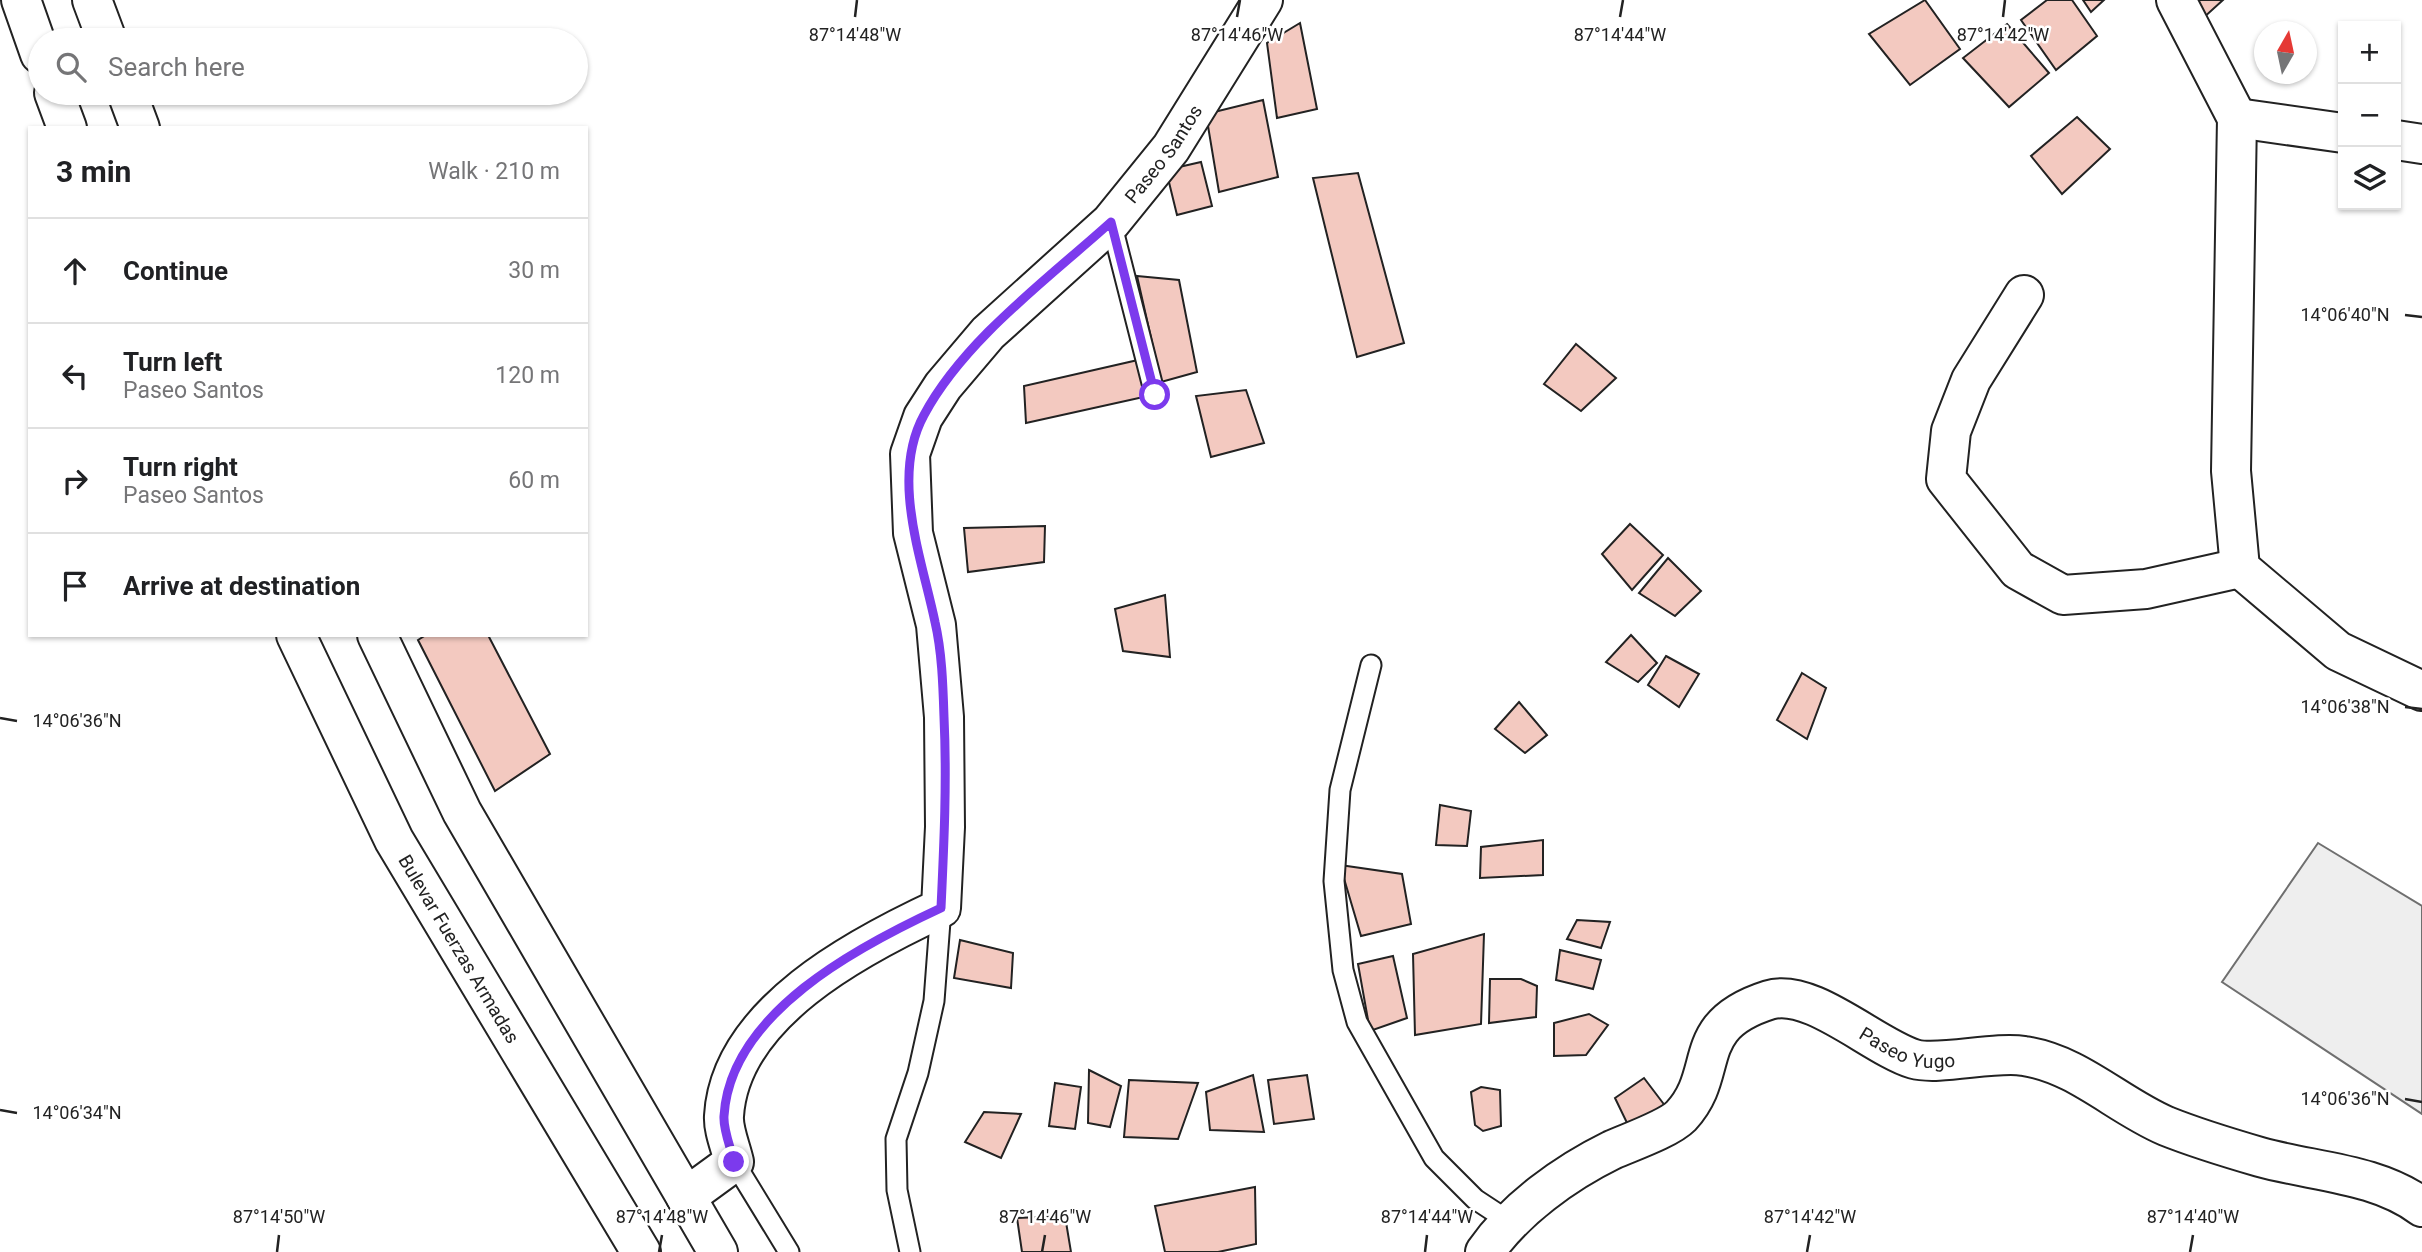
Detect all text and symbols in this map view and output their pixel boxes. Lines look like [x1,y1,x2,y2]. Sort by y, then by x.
north arrow [2254,21,2317,84]
map controls [2338,21,2401,210]
button: + [2338,21,2401,84]
text: 87°14'48"W [809,24,901,45]
text: 87°14'46"W [1191,24,1283,45]
text: 87°14'44"W [1574,24,1666,45]
text: 87°14'42"W [1957,24,2049,45]
search box [28,28,588,105]
icon: search [52,48,90,86]
text: Search here [108,52,245,82]
button: − [2338,84,2401,147]
street label: Paseo Santos [1120,100,1207,208]
button: layers [2338,147,2401,210]
text: 3 min [56,154,131,189]
text: Walk · 210 m [428,158,560,185]
icon: ahead [56,252,94,290]
text: Continue [123,256,228,286]
text: 30 m [508,257,560,284]
text: 14°06'40"N [2300,304,2390,325]
text: Turn left [123,347,222,377]
icon: left [56,357,94,395]
text: 120 m [495,362,560,389]
text: Paseo Santos [123,377,264,404]
route start [1139,379,1170,410]
text: Turn right [123,452,238,482]
icon: right [56,462,94,500]
text: 60 m [508,467,560,494]
text: Paseo Santos [123,482,264,509]
icon: arrive [56,567,94,605]
text: Arrive at destination [123,571,360,601]
text: 14°06'38"N [2300,696,2390,717]
text: 14°06'36"N [32,710,122,731]
street label: Bulevar Fuerzas Armadas [394,850,525,1047]
street label: Paseo Yugo [1856,1022,1956,1072]
text: 14°06'36"N [2300,1088,2390,1109]
text: 14°06'34"N [32,1102,122,1123]
route end [718,1146,749,1177]
text: 87°14'50"W [233,1206,325,1227]
text: 87°14'48"W [616,1206,708,1227]
text: 87°14'46"W [999,1206,1091,1227]
text: 87°14'44"W [1381,1206,1473,1227]
text: 87°14'42"W [1764,1206,1856,1227]
text: 87°14'40"W [2147,1206,2239,1227]

